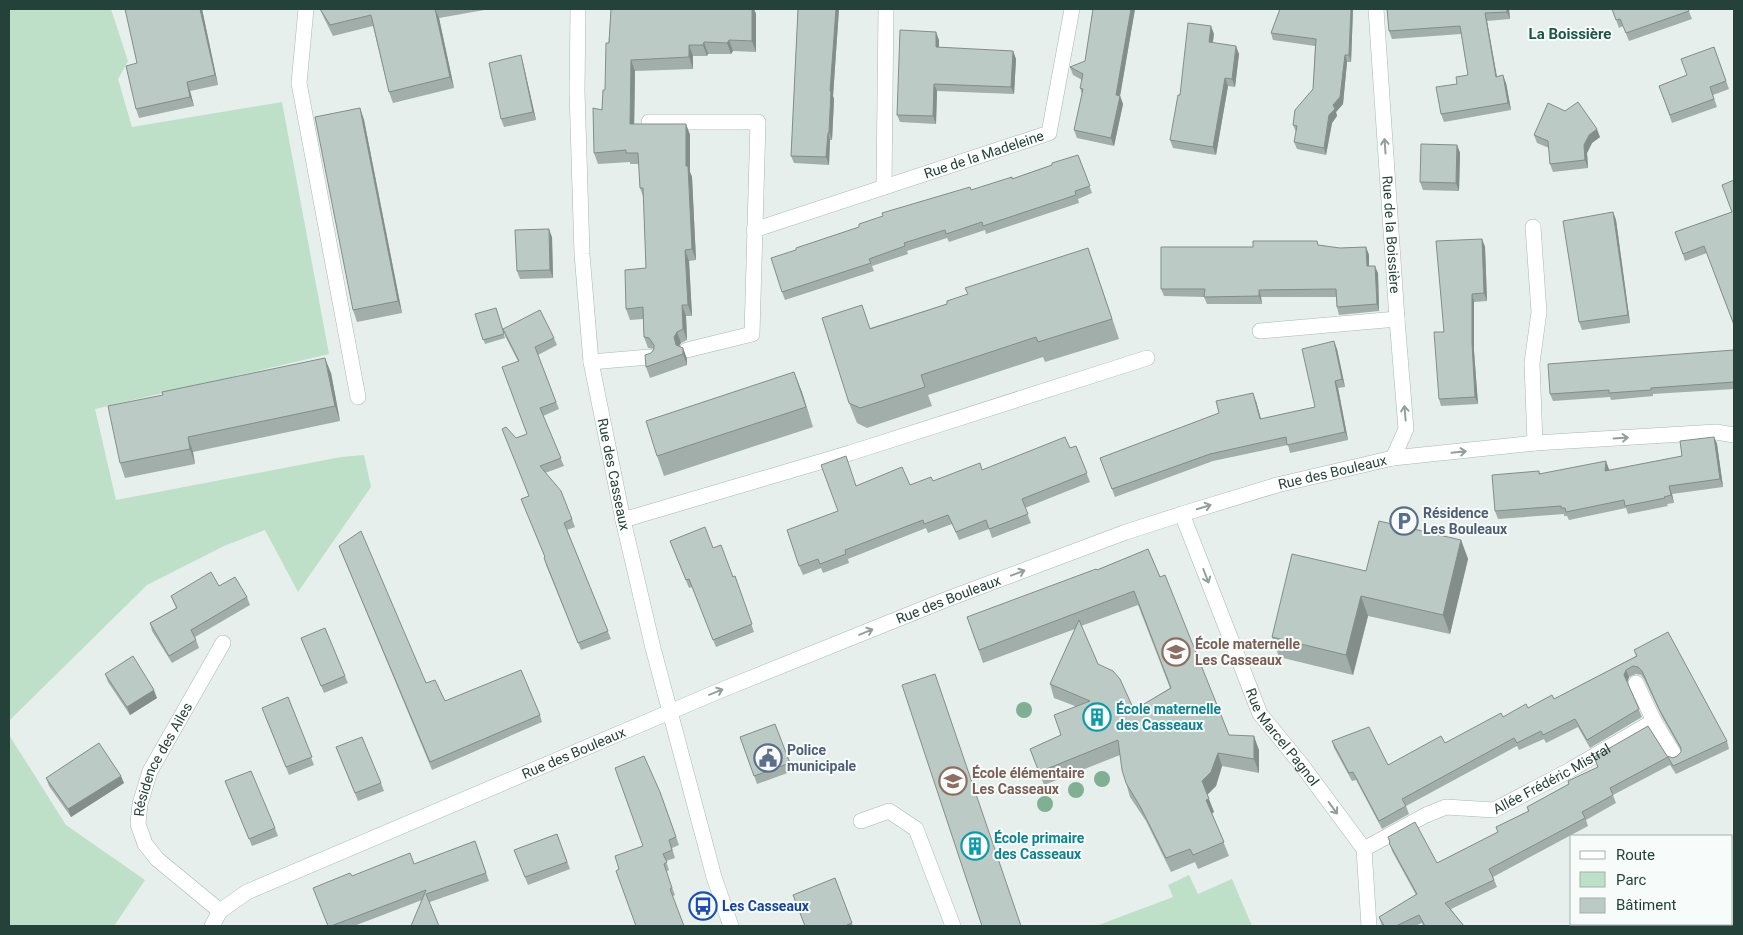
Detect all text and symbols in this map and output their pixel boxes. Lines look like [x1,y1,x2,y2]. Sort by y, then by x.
district label: La Boissière [1529,25,1611,43]
street label: Rue de la Madeleine [922,127,1046,182]
one-way arrow [1380,138,1390,154]
street label: Rue de la Boissière [1379,175,1403,294]
one-way arrow [1400,405,1410,421]
street label: Rue des Casseaux [595,417,633,532]
one-way arrow [1613,433,1629,443]
one-way arrow [1451,447,1467,457]
street label: Rue des Bouleaux [1277,452,1388,492]
one-way arrow [1196,502,1212,512]
place label: Résidence Les Bouleaux [1423,505,1508,537]
parking icon: Résidence Les Bouleaux [1389,506,1419,536]
one-way arrow [1202,567,1211,583]
one-way arrow [1010,568,1025,577]
street label: Rue des Bouleaux [894,572,1003,627]
one-way arrow [858,627,873,636]
place label: École maternelle Les Casseaux [1195,635,1301,668]
school or university icon: École maternelle Les Casseaux [1161,637,1191,667]
street label: Rue Marcel Pagnol [1243,686,1322,789]
one-way arrow [708,687,723,696]
street label: Résidence des Ailes [131,700,195,817]
place label: École maternelle des Casseaux [1116,700,1222,733]
building icon: École maternelle des Casseaux [1082,702,1112,732]
street label: Rue des Bouleaux [519,724,628,782]
street label: Allée Frédéric Mistral [1490,740,1613,817]
place label: Police municipale [787,742,857,774]
public building icon: Police municipale [753,743,783,773]
place label: École élémentaire Les Casseaux [972,764,1085,797]
school or university icon: École élémentaire Les Casseaux [938,766,968,796]
one-way arrow [1328,801,1338,815]
place label: École primaire des Casseaux [994,829,1085,862]
building icon: École primaire des Casseaux [960,831,990,861]
legend [1570,835,1733,925]
text: Route [1616,846,1655,864]
text: Parc [1616,871,1646,889]
bus stop icon: Les Casseaux [688,891,718,921]
text: Bâtiment [1616,896,1676,914]
place label: Les Casseaux [722,898,810,914]

